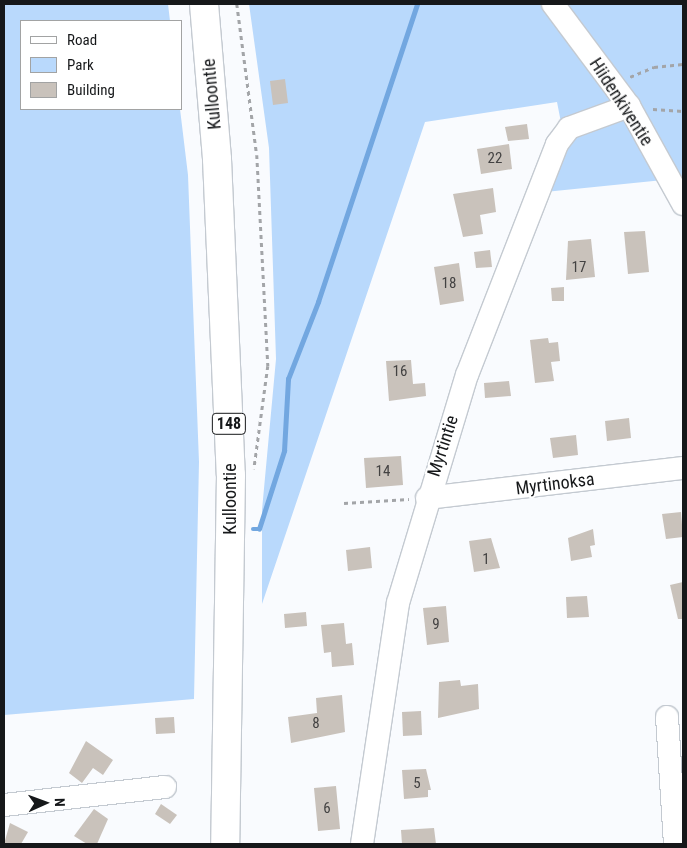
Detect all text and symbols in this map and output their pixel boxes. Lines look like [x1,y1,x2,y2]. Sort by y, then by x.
legend [20,20,182,110]
text: Road [67,31,97,49]
street label: Hiidenkiventie [585,54,657,150]
text: Park [67,56,94,74]
street label: Kulloontie [198,58,226,130]
text: Building [67,81,115,99]
house number: 22 [488,150,502,168]
house number: 17 [572,259,586,277]
house number: 18 [442,275,456,293]
house number: 16 [393,363,407,381]
road number: 148 [212,410,246,438]
street label: Myrtintie [423,413,463,479]
street label: Kulloontie [219,463,241,535]
house number: 14 [376,463,390,481]
street label: Myrtinoksa [514,468,596,500]
house number: 1 [482,551,490,569]
house number: 9 [432,616,440,634]
house number: 8 [312,715,320,733]
house number: 5 [413,775,421,793]
north arrow [20,778,70,828]
text: N [52,798,68,807]
house number: 6 [323,800,331,818]

